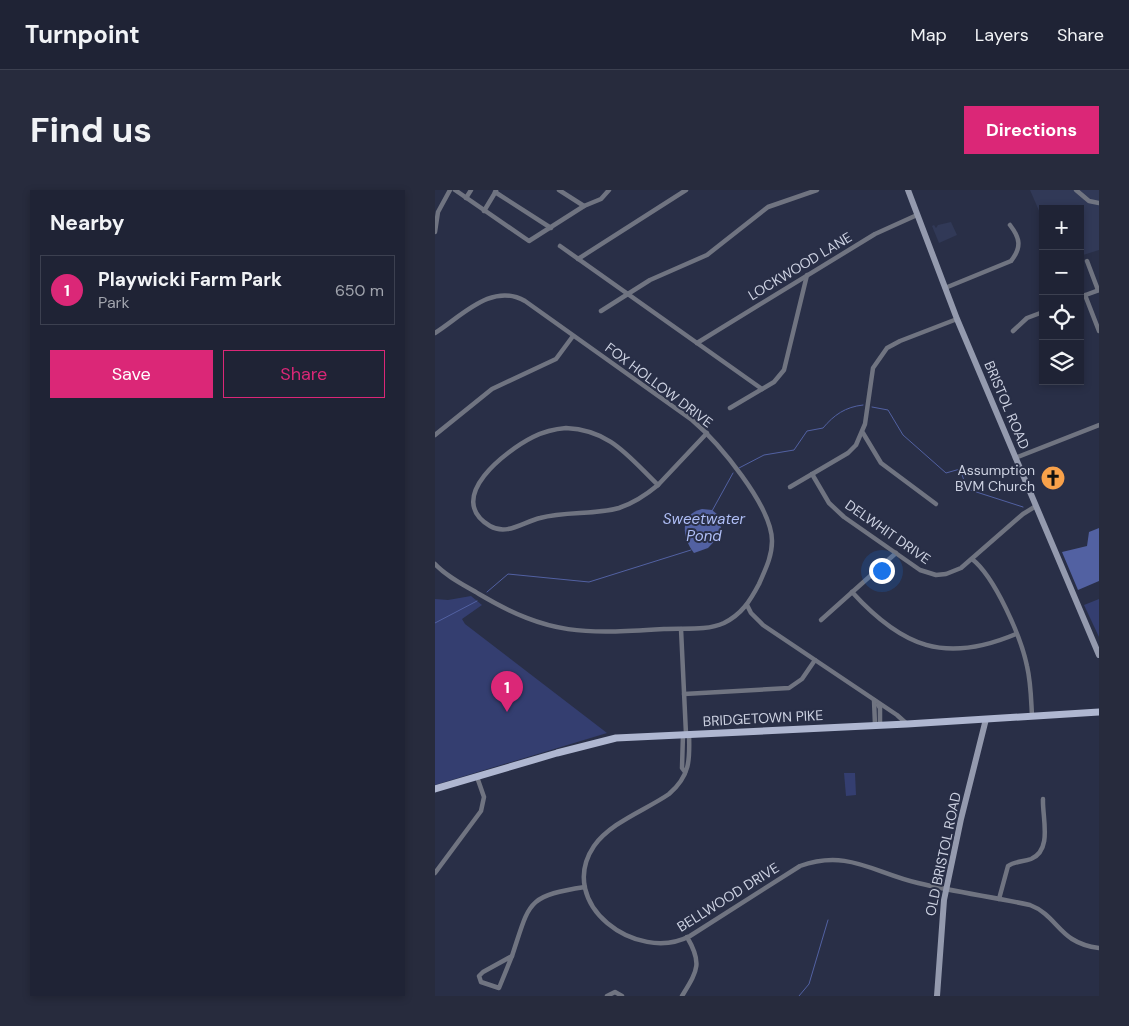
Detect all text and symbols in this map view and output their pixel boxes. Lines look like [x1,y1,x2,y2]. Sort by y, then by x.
text: Turnpoint [25,19,140,50]
text: Map [911,23,947,47]
text: Layers [975,23,1029,47]
text: Share [1057,23,1104,47]
button: Directions [964,106,1099,154]
text: Find us [30,107,152,153]
map controls [1039,205,1084,385]
button: + [1039,205,1084,250]
text: Nearby [50,209,124,237]
street label: LOCKWOOD LANE [745,228,855,304]
button: − [1039,250,1084,295]
text: Playwicki Farm Park [98,267,282,292]
text: 1 [64,280,70,301]
text: 650 m [335,280,384,301]
text: Park [98,292,130,313]
button: locate [1039,295,1084,340]
street label: FOX HOLLOW DRIVE [602,339,717,431]
button: layers [1039,340,1084,385]
button: Save [50,350,213,398]
button: Share [223,350,385,398]
street label: BRISTOL ROAD [980,358,1034,452]
place label: Assumption BVM Church [955,461,1035,495]
church icon: Assumption BVM Church [1040,465,1066,491]
street label: DELWHIT DRIVE [842,496,934,568]
water label: Sweetwater Pond [663,509,746,546]
your location [869,558,895,584]
pin: 1 [491,671,523,712]
street label: BRIDGETOWN PIKE [702,706,824,730]
street label: OLD BRISTOL ROAD [921,790,965,918]
street label: BELLWOOD DRIVE [674,858,782,936]

